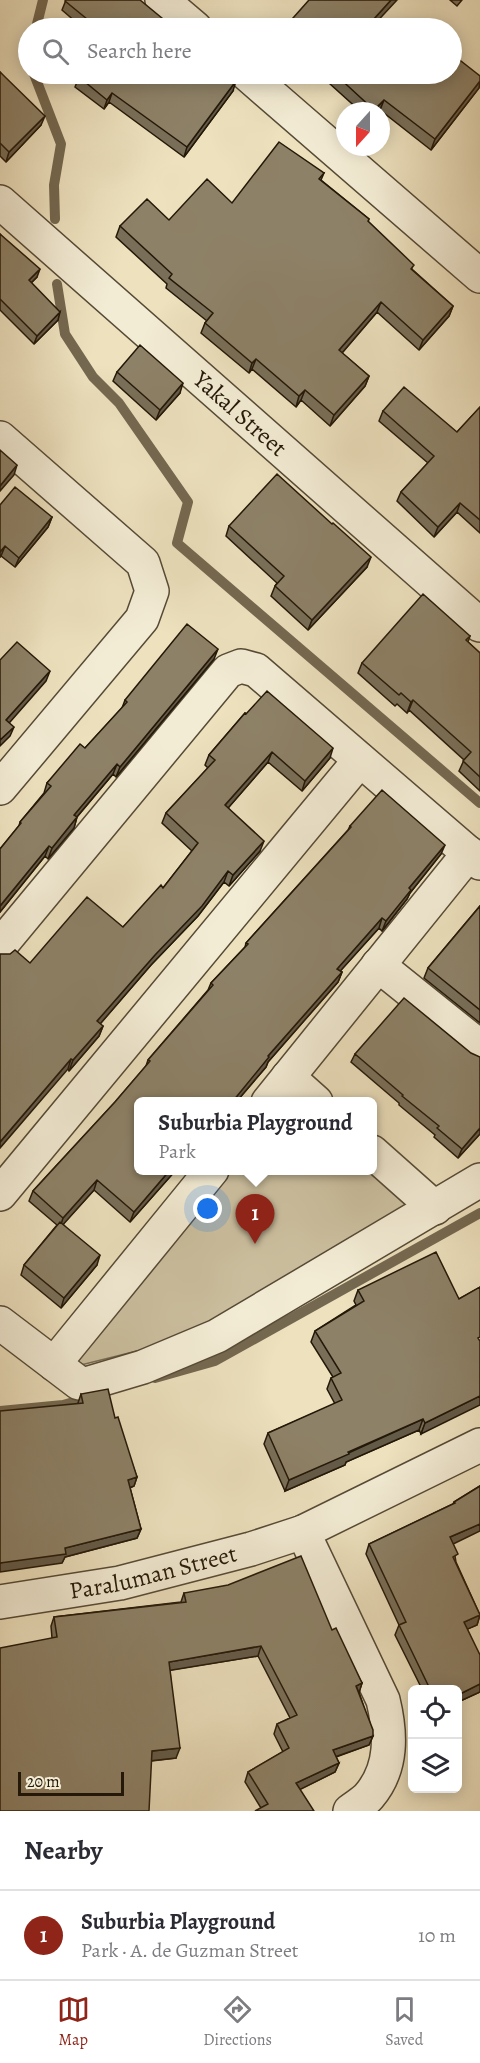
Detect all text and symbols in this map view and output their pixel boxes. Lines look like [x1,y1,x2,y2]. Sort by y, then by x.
search box [18,18,462,84]
icon: search [39,35,72,68]
text: Search here [87,36,192,66]
north arrow [336,102,390,156]
street label: Yakal Street [186,363,294,464]
popup [134,1097,377,1175]
text: Suburbia Playground [158,1108,353,1138]
text: Park [158,1138,196,1165]
your location [193,1194,222,1223]
pin: 1 [236,1194,274,1244]
street label: Paraluman Street [67,1537,240,1607]
map controls [408,1685,462,1793]
button: locate [408,1685,462,1739]
button: layers [408,1739,462,1793]
scale bar [18,1769,124,1796]
text: 20 m [27,1771,60,1793]
text: Nearby [24,1833,103,1868]
text: Suburbia Playground [81,1907,275,1937]
text: 1 [40,1922,47,1949]
text: 10 m [418,1922,456,1949]
text: Park · A. de Guzman Street [81,1937,298,1964]
tab: Map [57,1993,90,2051]
tab: Directions [203,1993,272,2051]
tab: Saved [385,1993,423,2051]

